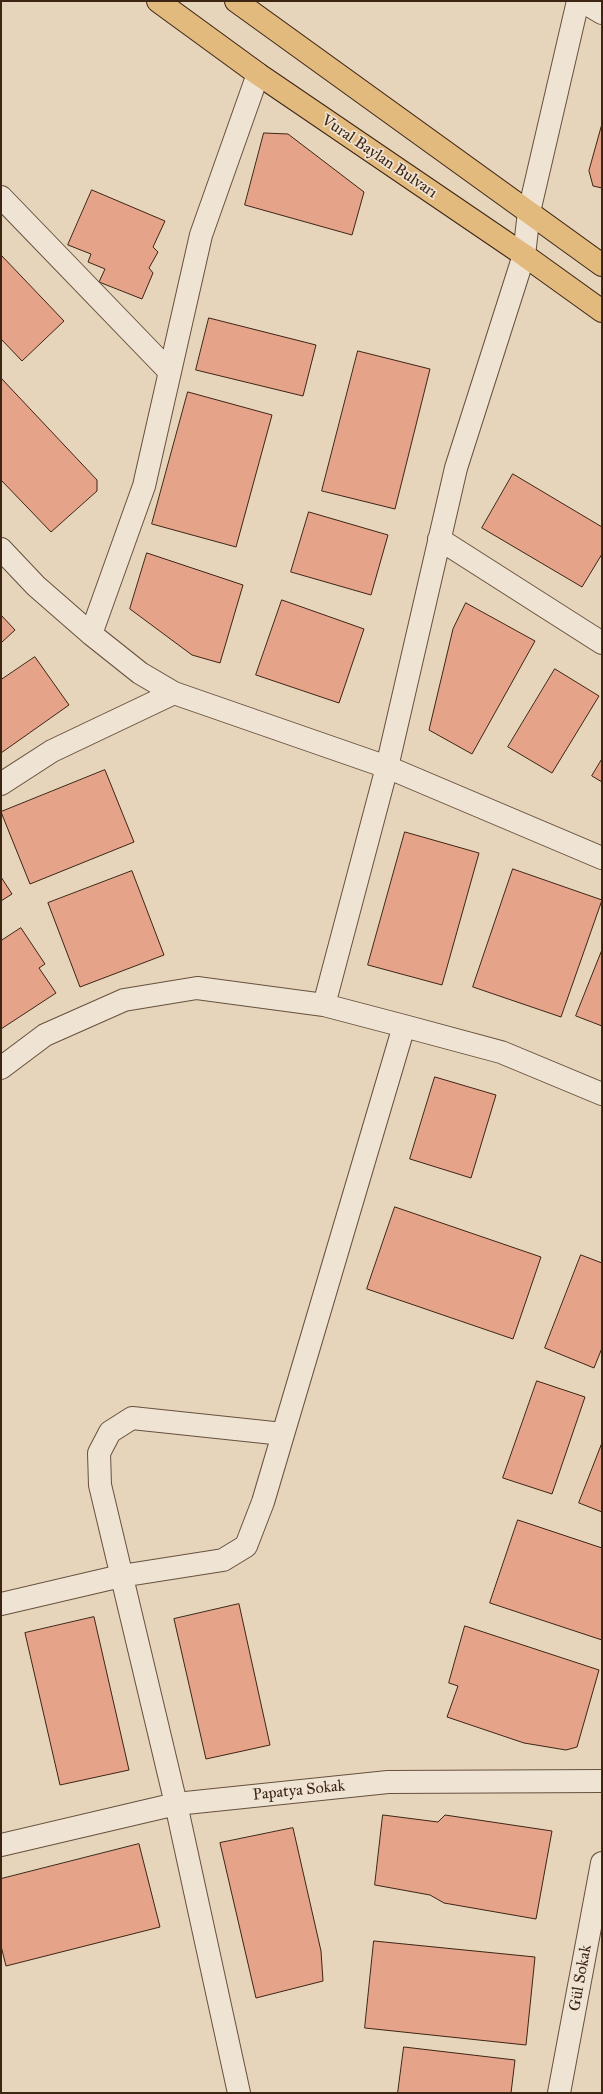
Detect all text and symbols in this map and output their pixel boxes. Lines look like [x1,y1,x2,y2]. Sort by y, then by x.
street label: Vural Baylan Bulvarı [317,111,441,203]
street label: Papatya Sokak [252,1777,346,1805]
street label: Gül Sokak [566,1943,596,2013]

